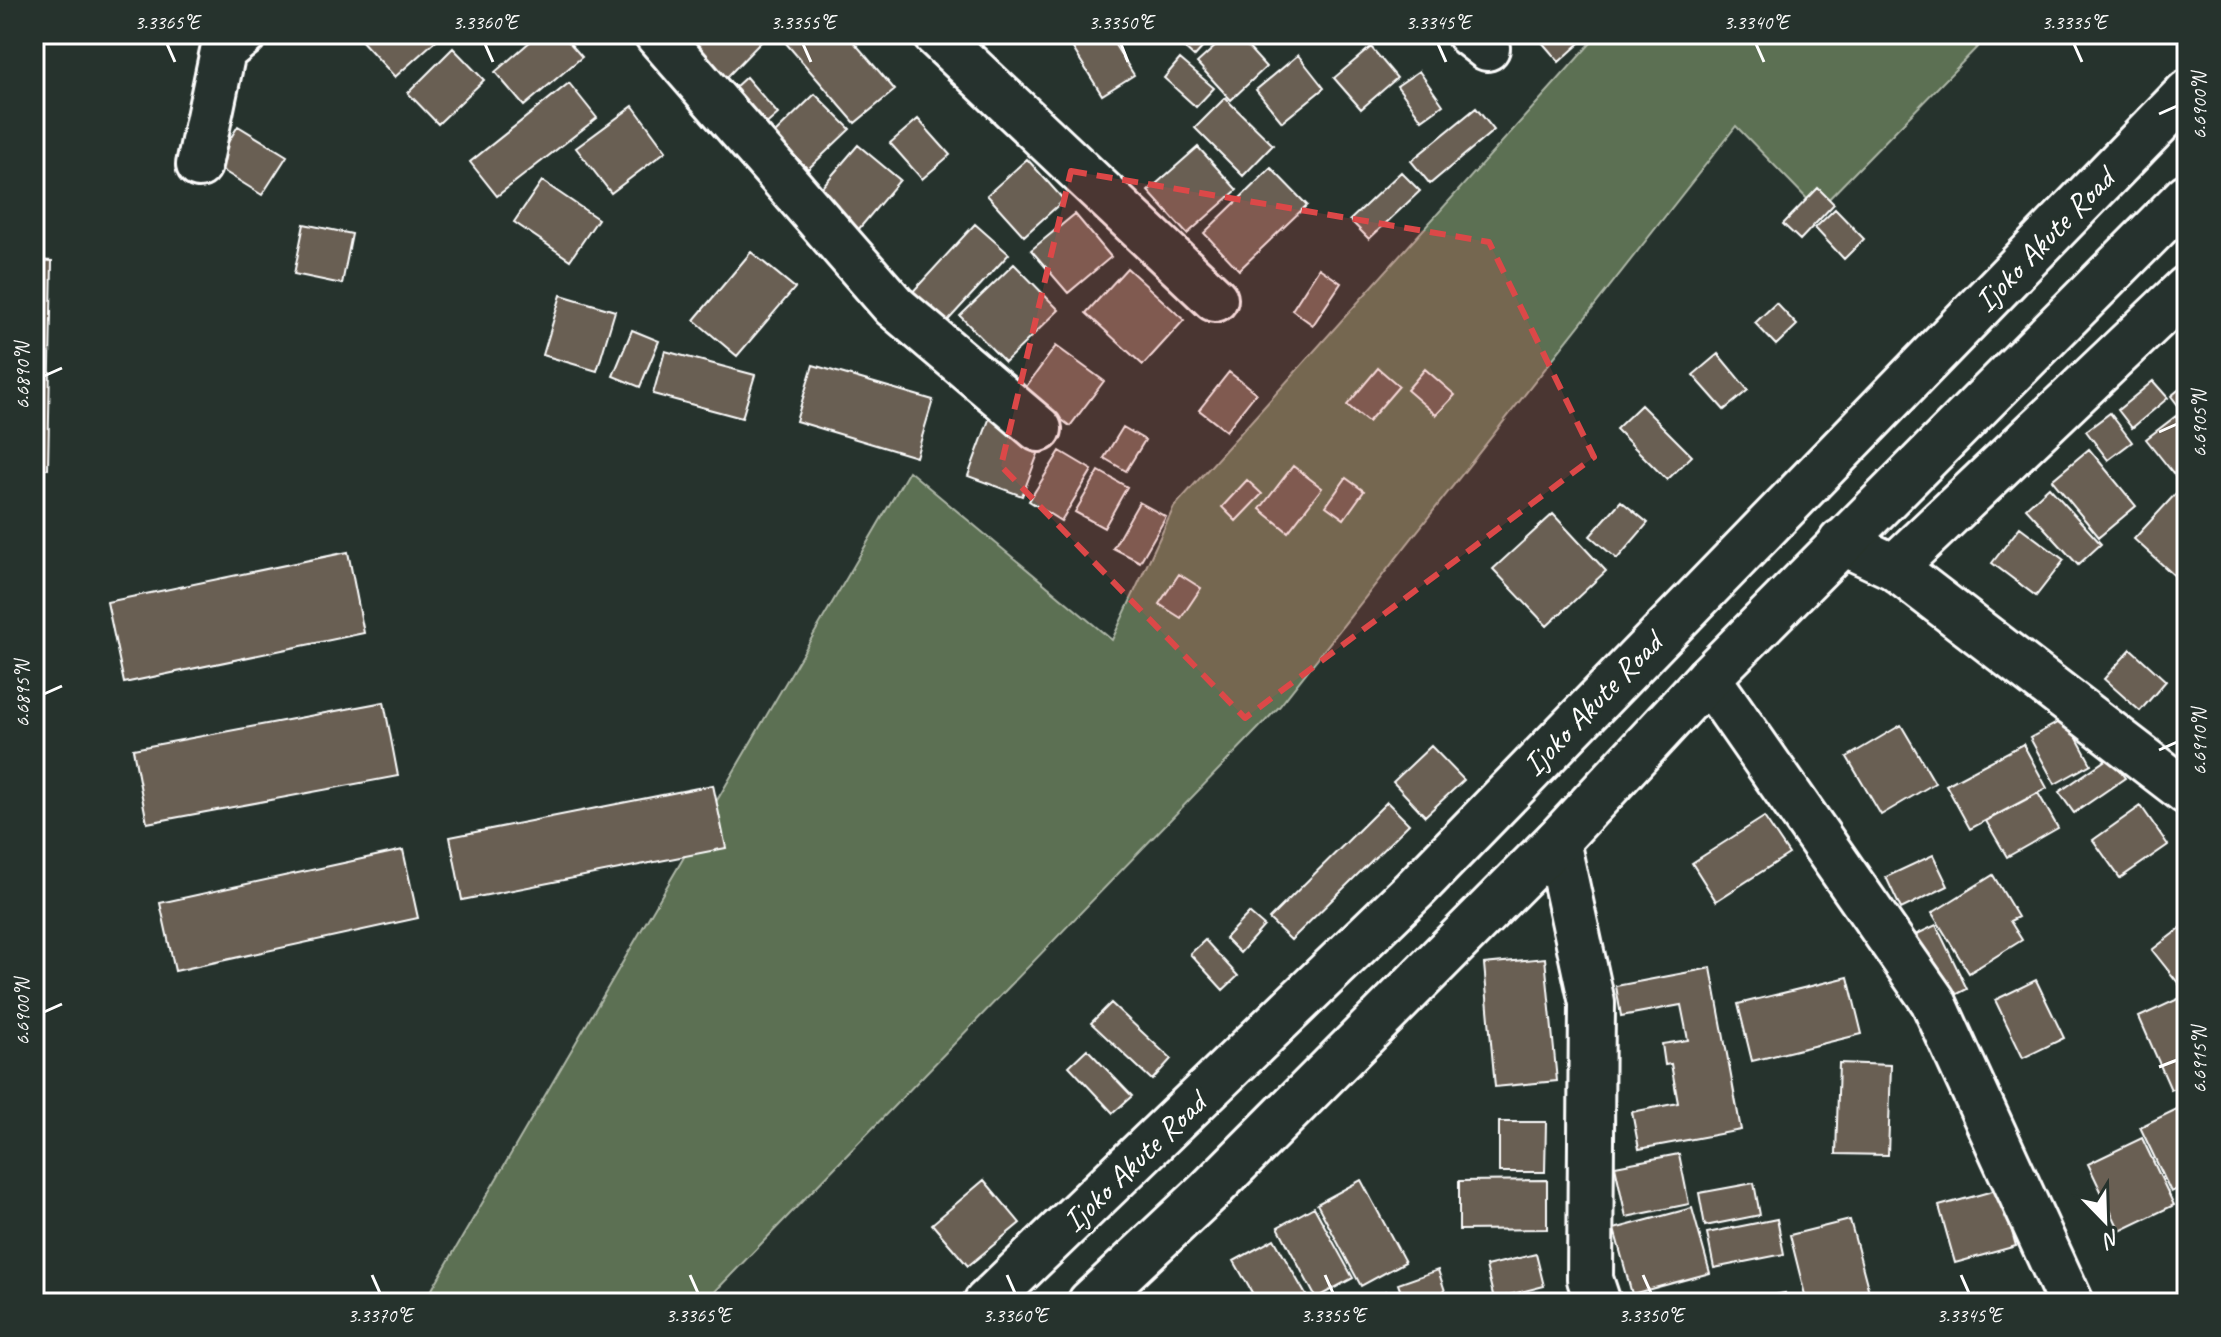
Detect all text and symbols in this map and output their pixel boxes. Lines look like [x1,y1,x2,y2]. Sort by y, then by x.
text: 3.3365°E [134,10,202,35]
text: 3.3360°E [452,10,520,35]
text: 3.3355°E [770,10,838,35]
text: 3.3350°E [1088,10,1156,35]
text: 3.3345°E [1405,10,1473,35]
text: 3.3340°E [1723,10,1791,35]
text: 3.3335°E [2041,10,2109,35]
text: 6.6900°N [2187,70,2212,139]
street label: Ijoko Akute Road [1965,156,2127,321]
text: 6.6890°N [10,340,35,409]
text: 6.6905°N [2187,388,2212,457]
street label: Ijoko Akute Road [1513,620,1675,785]
text: 6.6895°N [10,658,35,727]
text: 6.6910°N [2187,706,2212,775]
text: 6.6900°N [10,976,35,1045]
text: 6.6915°N [2187,1024,2212,1093]
street label: Ijoko Akute Road [1053,1079,1218,1241]
north arrow [2065,1181,2145,1261]
text: N [2098,1223,2124,1255]
text: 3.3370°E [347,1303,415,1328]
text: 3.3365°E [665,1303,733,1328]
text: 3.3360°E [982,1303,1050,1328]
text: 3.3355°E [1300,1303,1368,1328]
text: 3.3350°E [1618,1303,1686,1328]
text: 3.3345°E [1936,1303,2004,1328]

